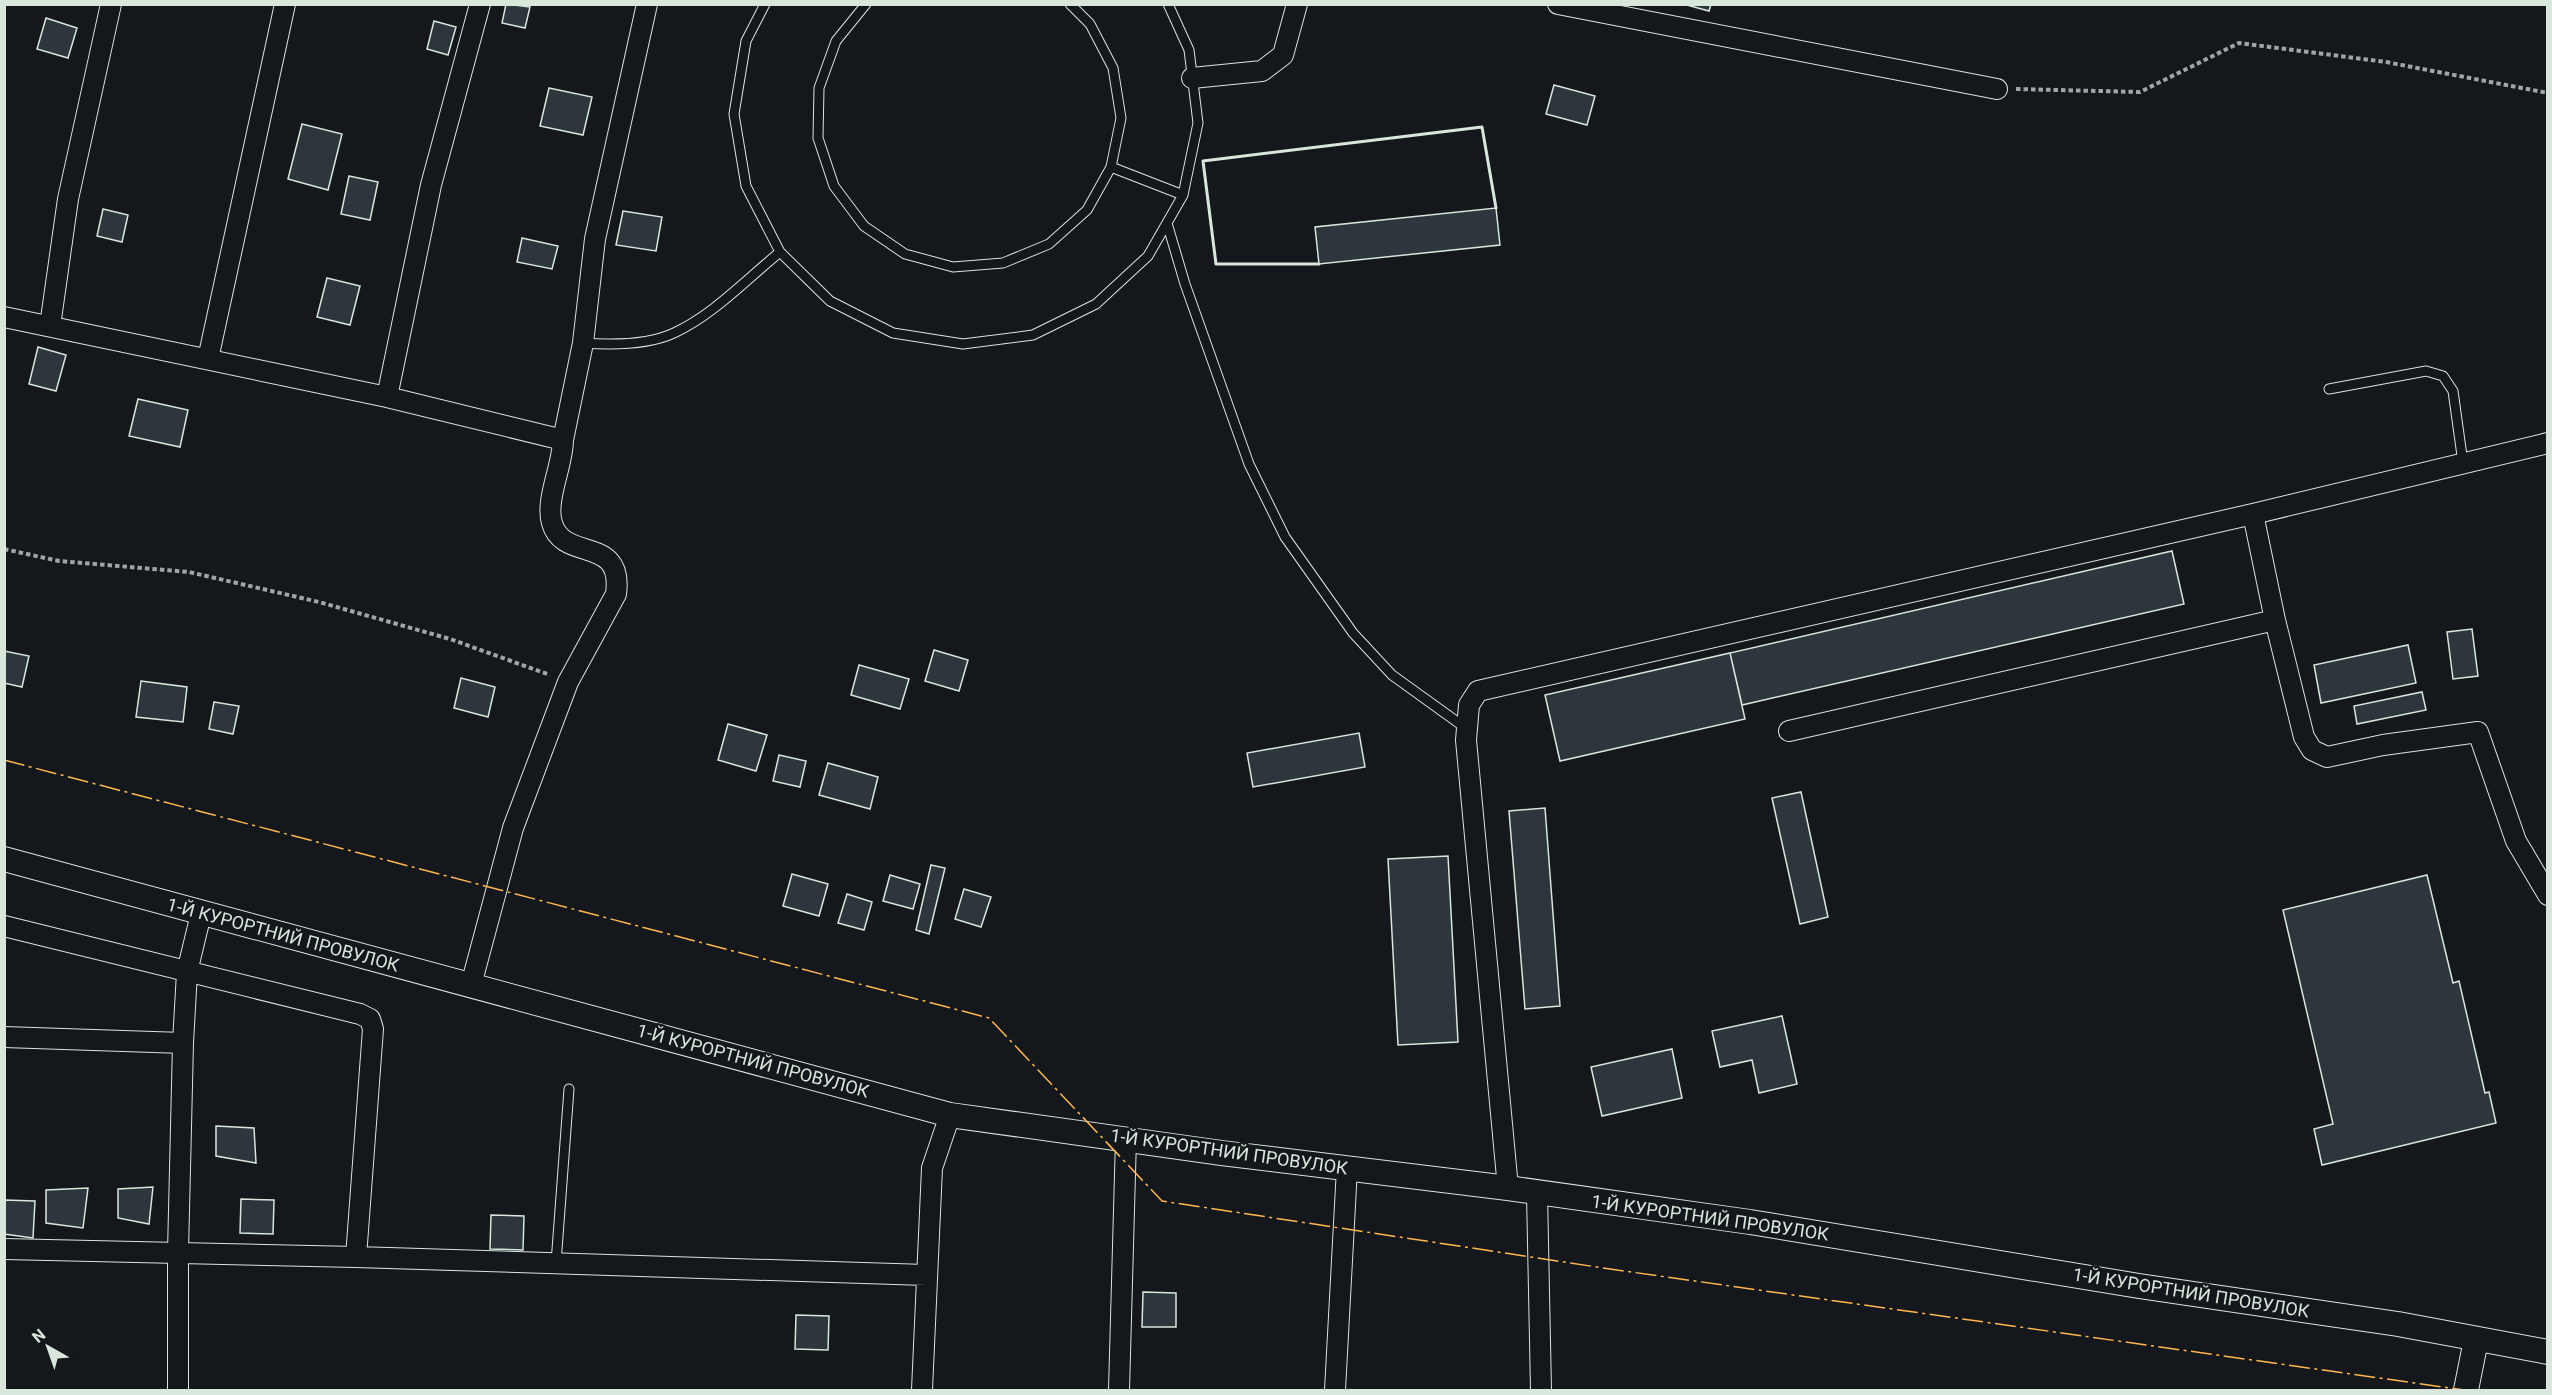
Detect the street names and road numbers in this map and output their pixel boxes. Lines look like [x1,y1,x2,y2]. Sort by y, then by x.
street label: 1-Й КУРОРТНИЙ ПРОВУЛОК [165,893,402,976]
street label: 1-Й КУРОРТНИЙ ПРОВУЛОК [635,1019,872,1102]
street label: 1-Й КУРОРТНИЙ ПРОВУЛОК [1109,1124,1349,1179]
street label: 1-Й КУРОРТНИЙ ПРОВУЛОК [1590,1190,1830,1245]
street label: 1-Й КУРОРТНИЙ ПРОВУЛОК [2071,1263,2311,1322]

